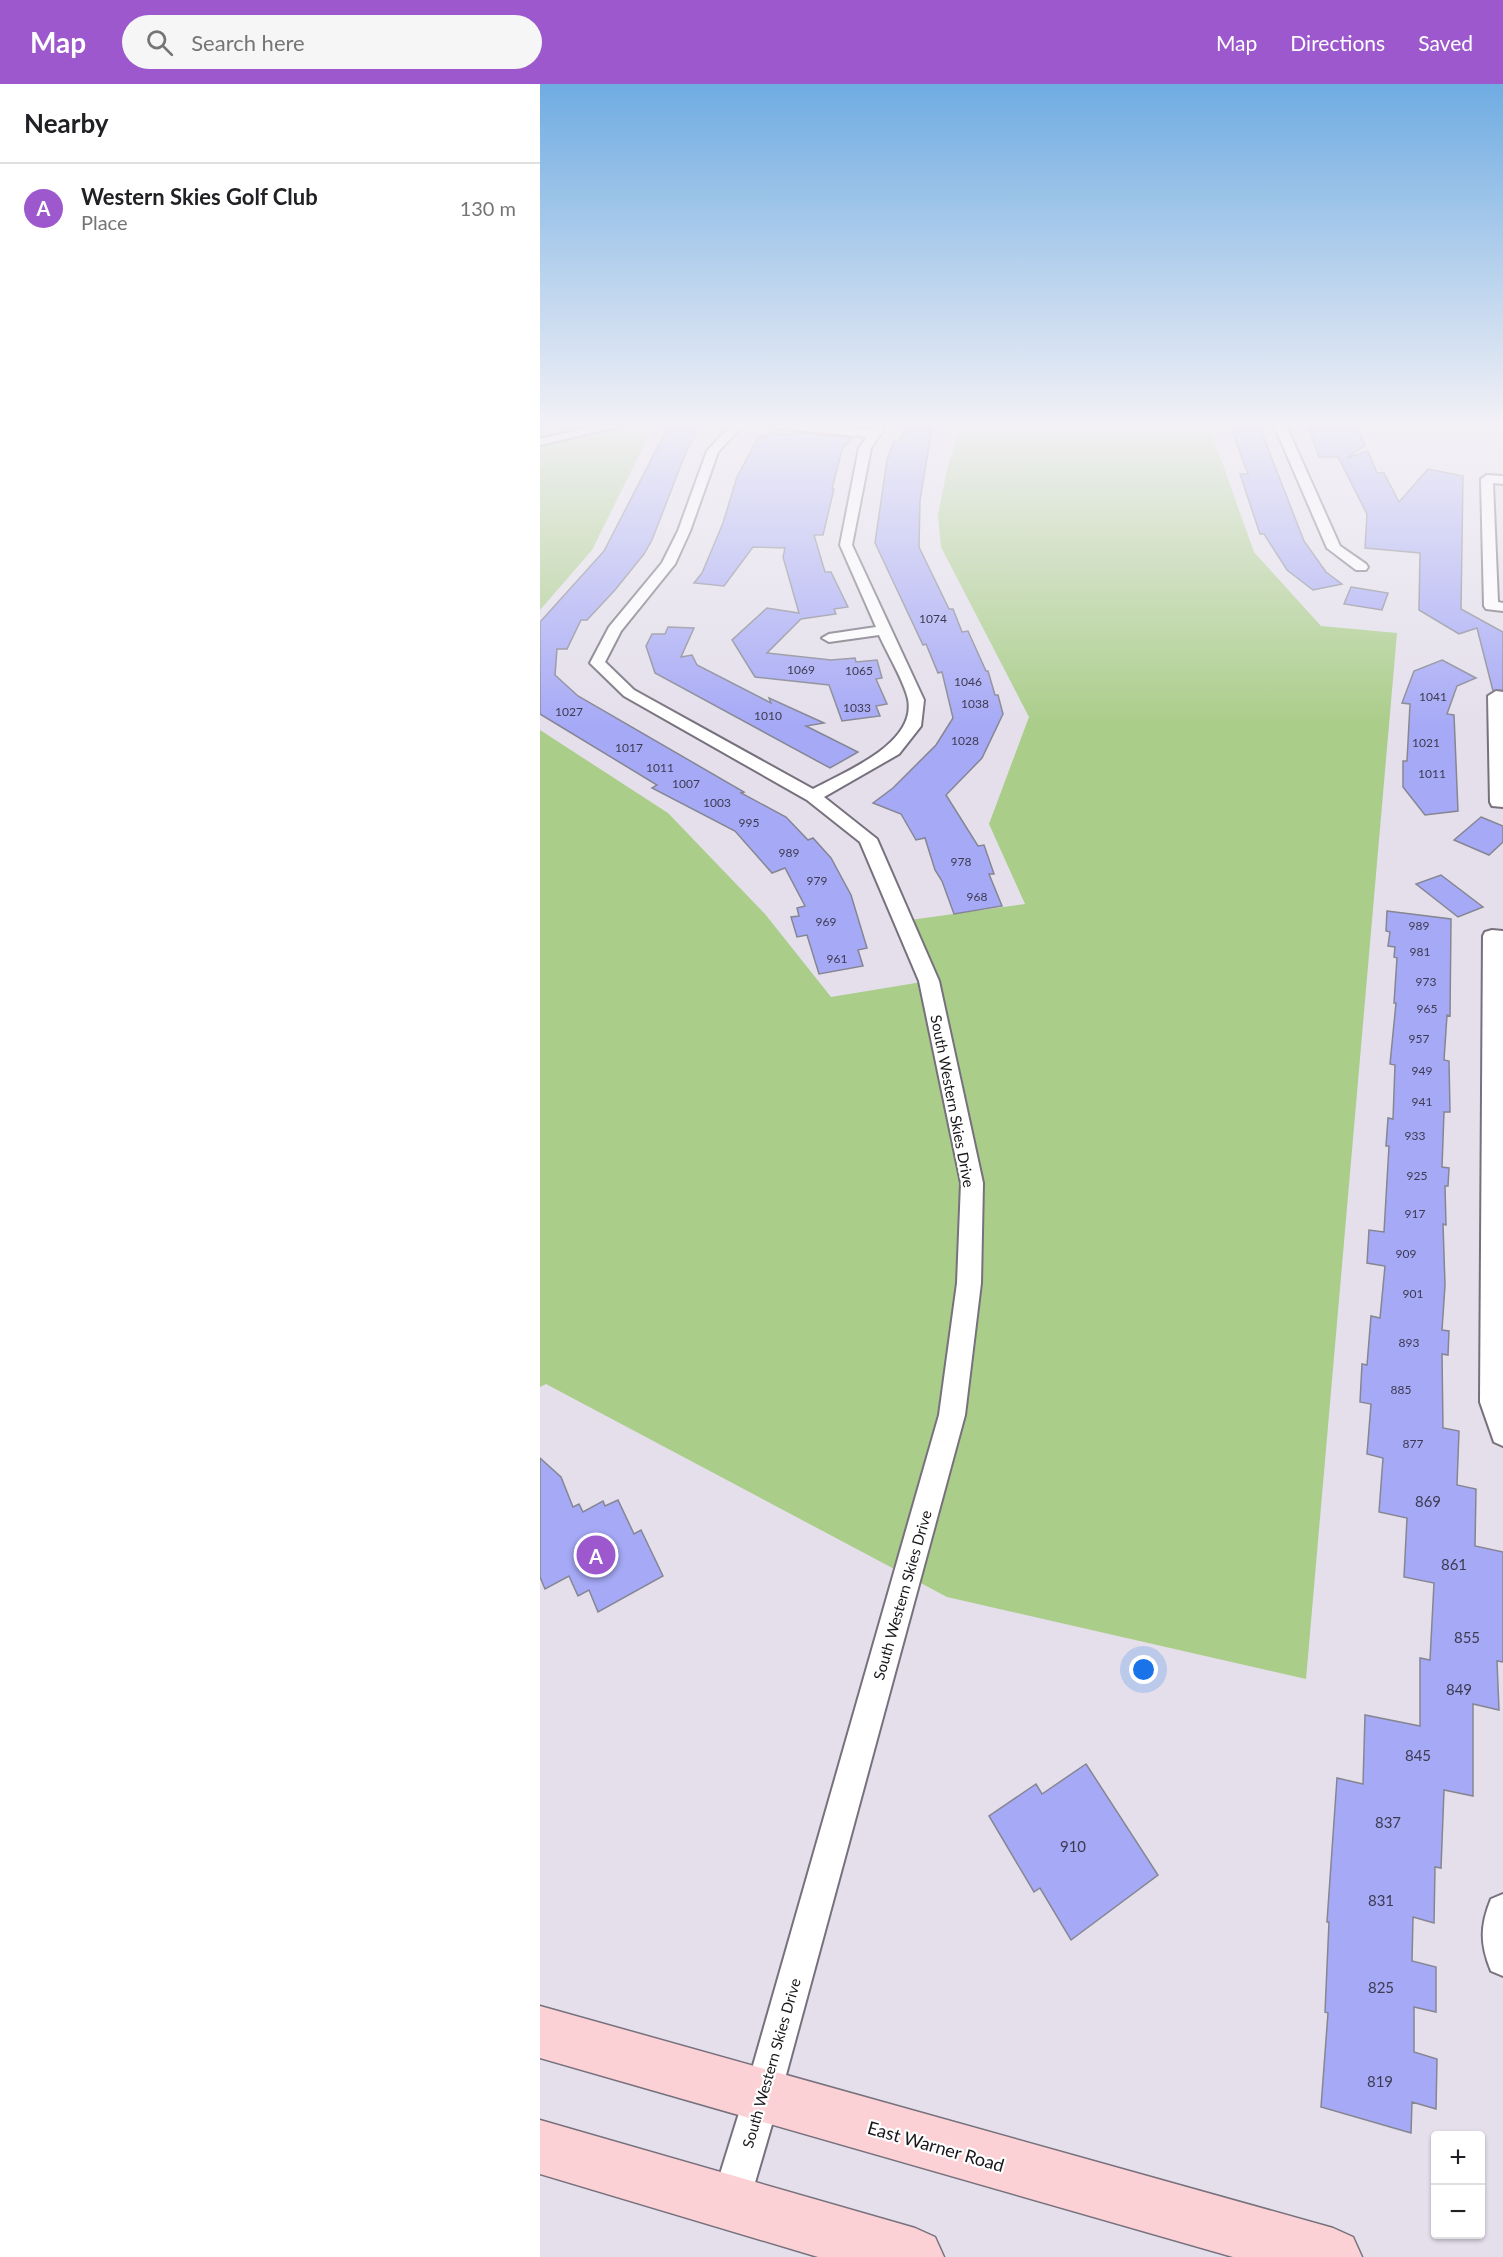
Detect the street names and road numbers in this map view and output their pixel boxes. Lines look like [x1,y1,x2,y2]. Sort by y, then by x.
street label: South Western Skies Drive [927,1013,979,1189]
street label: South Western Skies Drive [869,1508,935,1682]
street label: South Western Skies Drive [738,1976,804,2150]
street label: East Warner Road [865,2116,1007,2176]

